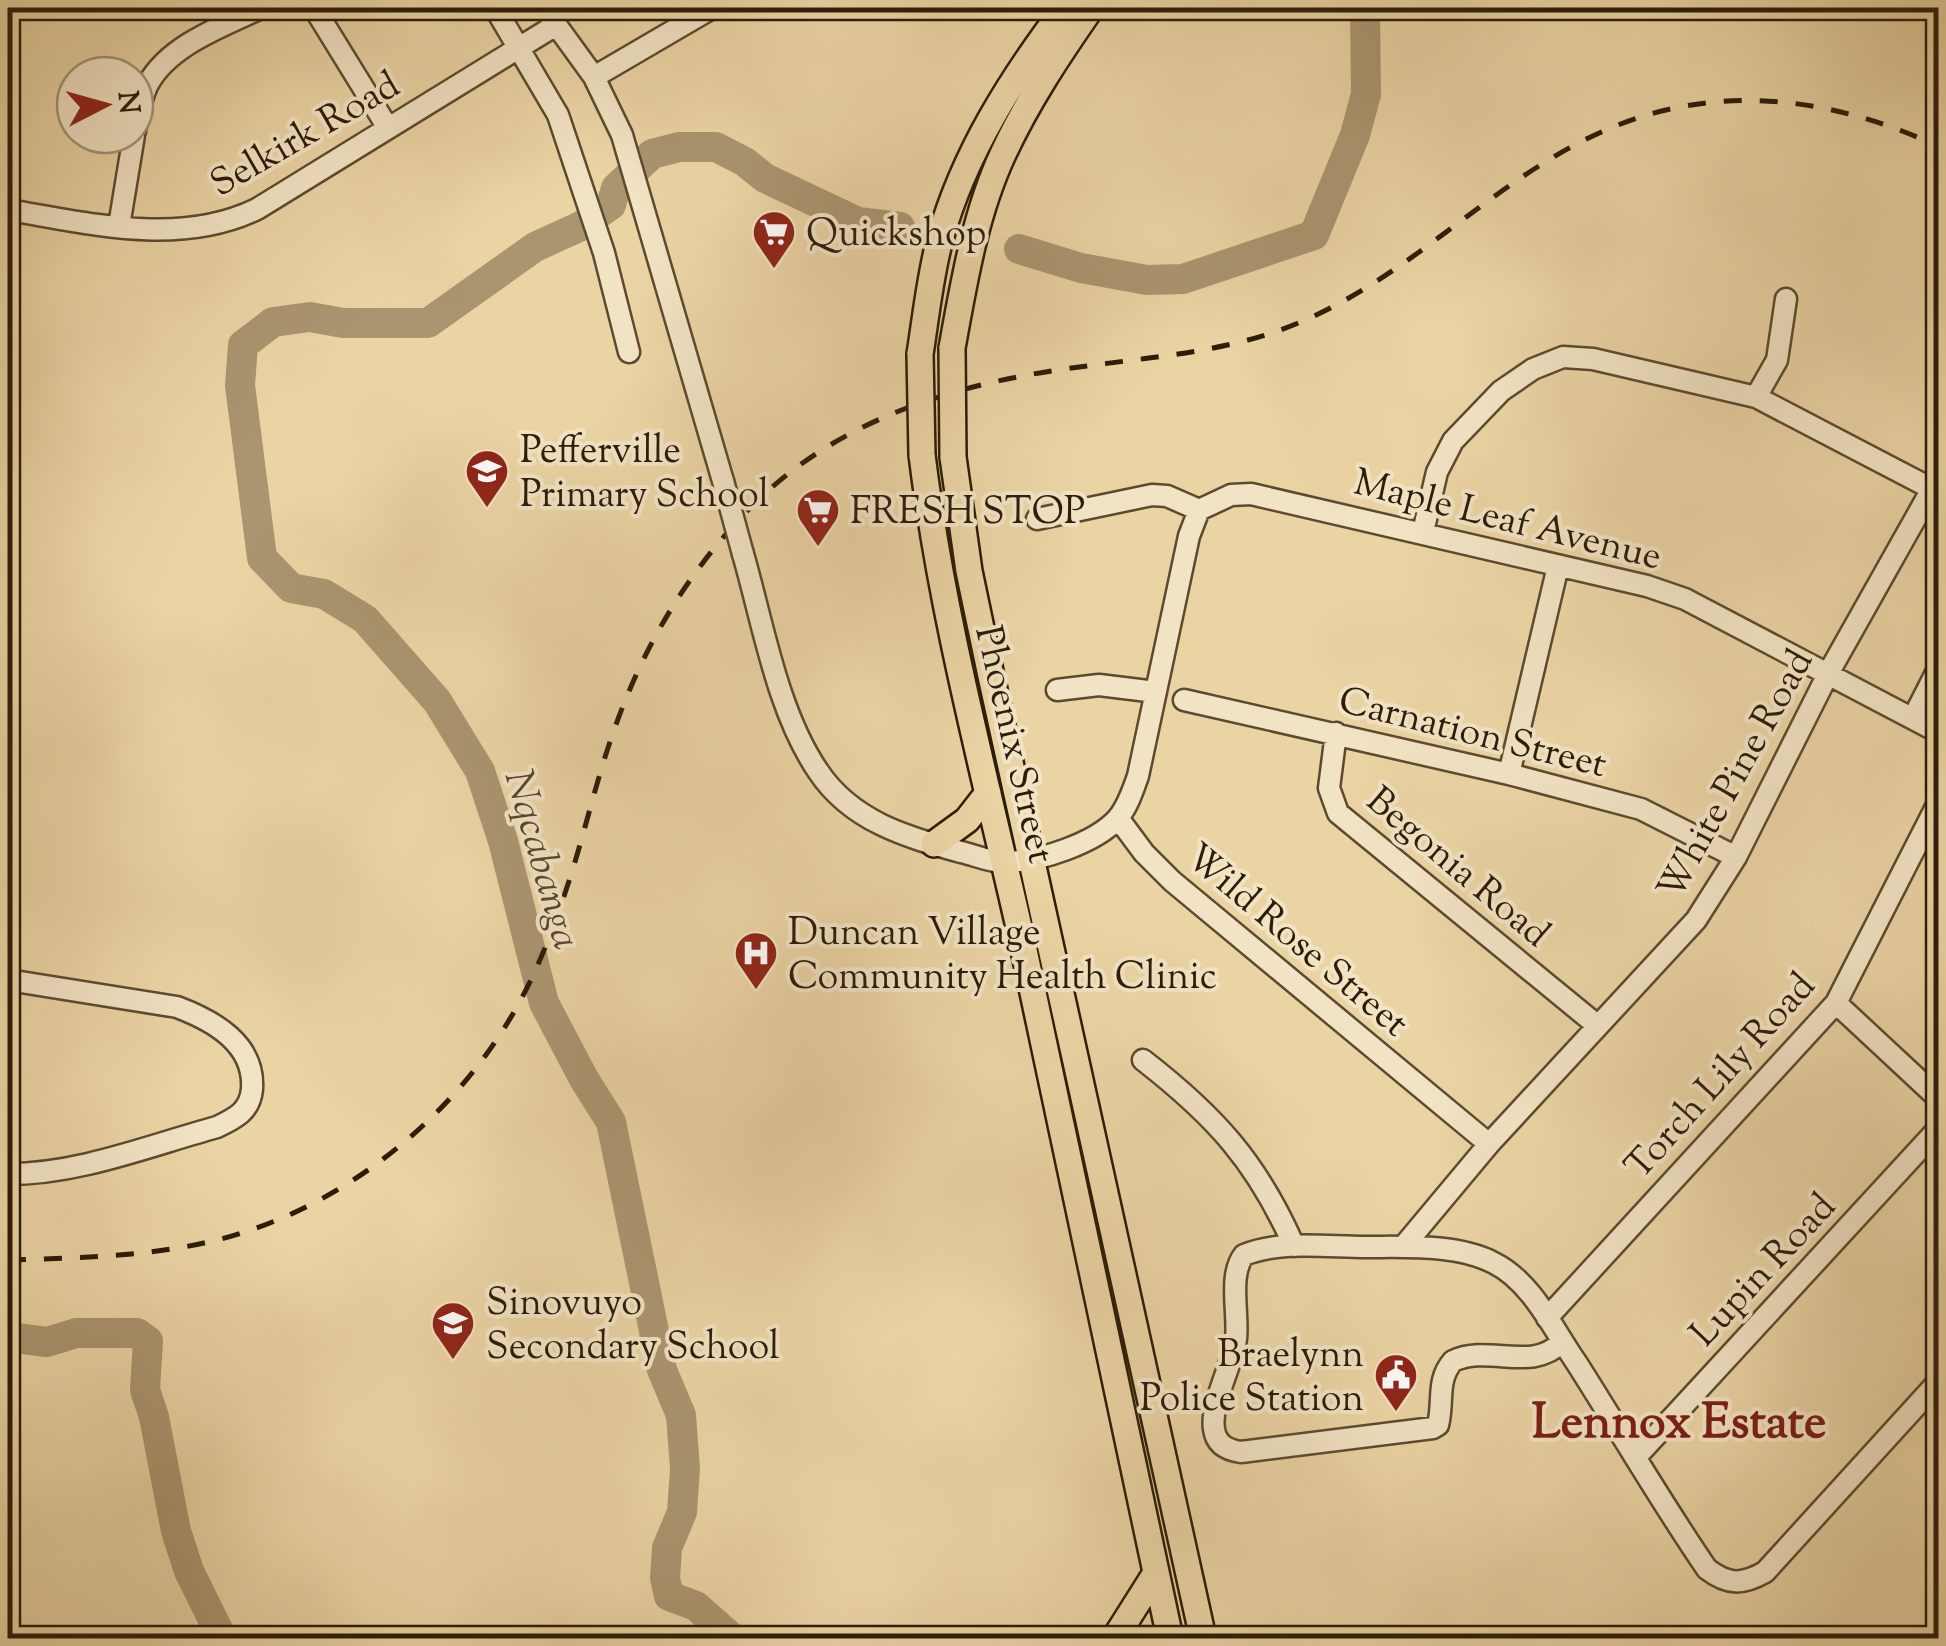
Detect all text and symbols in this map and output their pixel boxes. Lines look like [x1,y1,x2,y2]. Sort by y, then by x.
north arrow [55,55,155,155]
street label: Selkirk Road [201,60,411,213]
text: N [106,89,148,116]
supermarket icon: Quickshop [751,209,797,270]
place label: Quickshop [806,209,986,263]
place label: Pefferville Primary School [520,426,769,524]
school or university icon: Pefferville Primary School [464,448,510,509]
street label: Maple Leaf Avenue [1348,458,1667,586]
supermarket icon: FRESH STOP [795,487,841,548]
place label: FRESH STOP [850,487,1085,541]
street label: Phoenix Street [959,621,1066,869]
street label: White Pine Road [1646,641,1829,911]
street label: Carnation Street [1333,676,1611,794]
water label: Nqcabanga [487,764,592,956]
street label: Begonia Road [1353,776,1560,962]
street label: Wild Rose Street [1172,833,1419,1052]
place label: Duncan Village Community Health Clinic [788,908,1217,1006]
hospital icon: Duncan Village Community Health Clinic [733,930,779,991]
street label: Torch Lily Road [1614,962,1830,1193]
street label: Lupin Road [1679,1183,1850,1361]
place label: Sinovuyo Secondary School [486,1278,780,1376]
school or university icon: Sinovuyo Secondary School [430,1300,476,1361]
place label: Braelynn Police Station [1140,1330,1364,1428]
public building icon: Braelynn Police Station [1373,1352,1419,1413]
district label: Lennox Estate [1532,1391,1826,1460]

